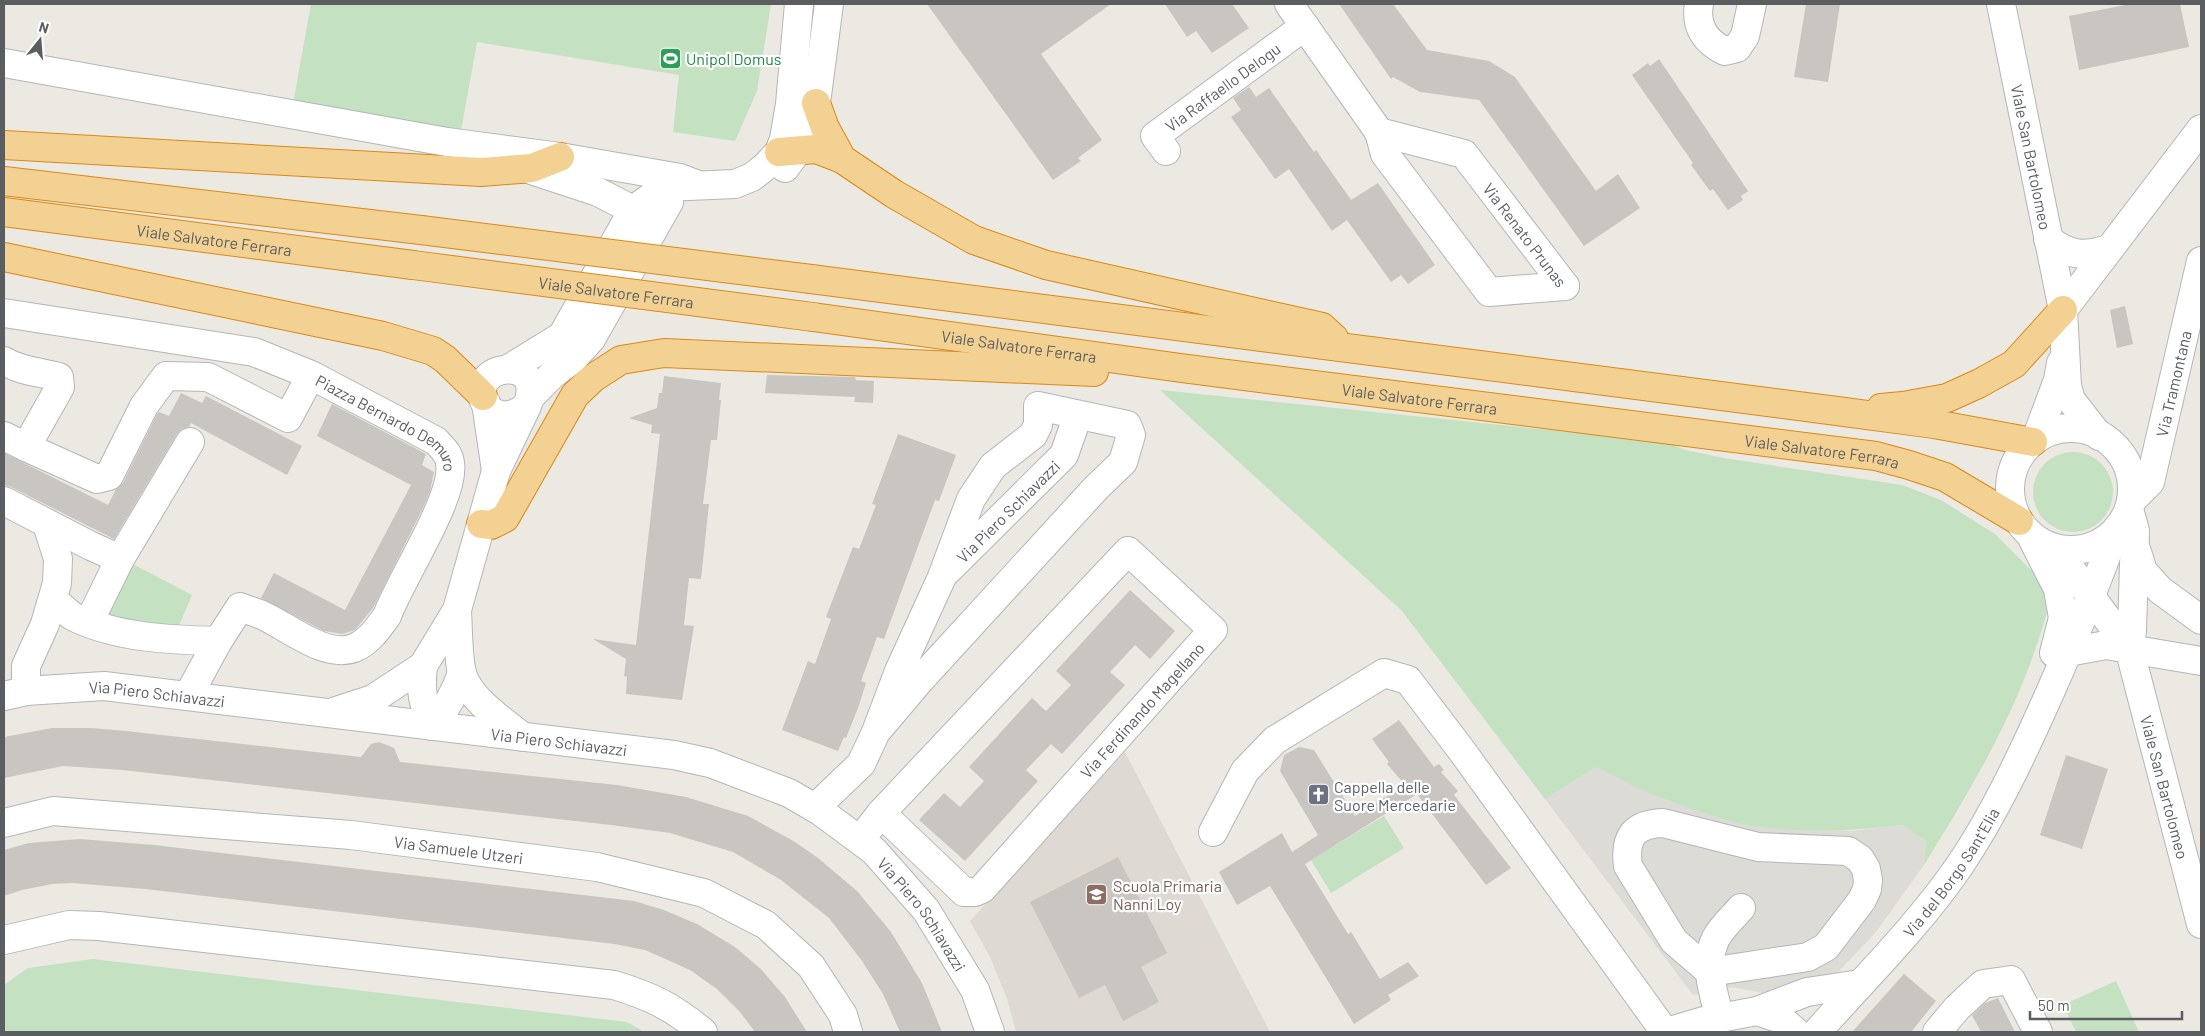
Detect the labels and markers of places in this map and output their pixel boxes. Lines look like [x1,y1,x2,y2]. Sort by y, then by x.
sports icon: Unipol Domus [658,46,682,70]
place label: Unipol Domus [686,49,782,68]
place label: Cappella delle Suore Mercedarie [1334,777,1456,814]
church icon: Cappella delle Suore Mercedarie [1306,783,1330,807]
place label: Scuola Primaria Nanni Loy [1113,876,1222,913]
school or university icon: Scuola Primaria Nanni Loy [1085,882,1109,906]

